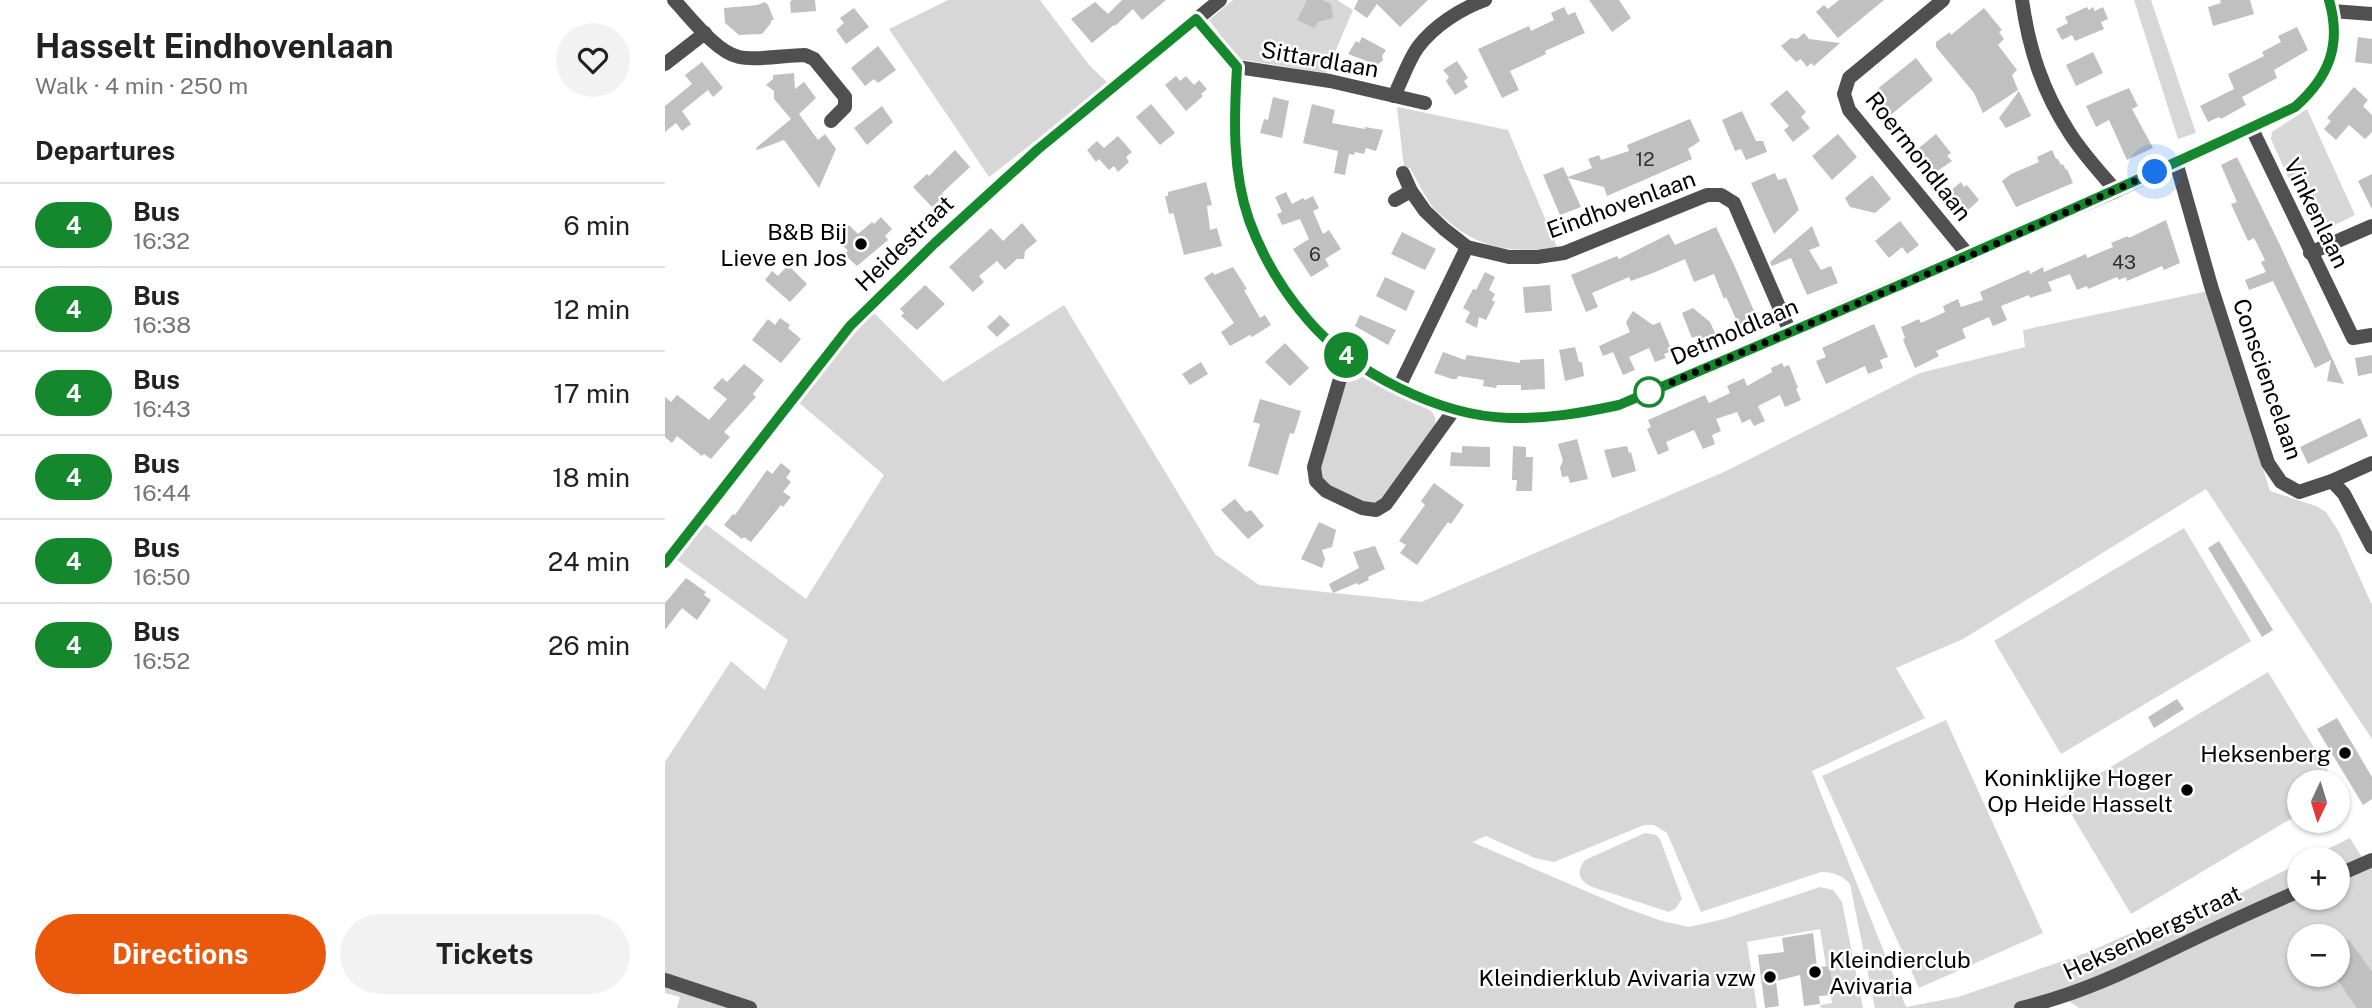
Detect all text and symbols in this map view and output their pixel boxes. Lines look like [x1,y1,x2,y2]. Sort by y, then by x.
button: heart [556,23,630,97]
text: Hasselt Eindhovenlaan [35,27,394,65]
street label: Sittardlaan [1259,35,1381,83]
text: Walk · 4 min · 250 m [35,72,248,99]
street label: Roermondlaan [1860,86,1978,226]
text: Departures [35,135,175,166]
house number: 12 [1635,148,1655,170]
your location [2137,154,2172,189]
street label: Vinkenlaan [2279,154,2355,272]
street label: Eindhovenlaan [1543,165,1699,243]
street label: Heidestraat [849,190,959,296]
text: Bus [133,196,180,227]
text: 6 min [563,210,630,241]
text: 4 [66,211,81,239]
place label: B&B Bij Lieve en Jos [720,218,847,271]
text: 16:32 [133,227,190,254]
marker: B&B Bij Lieve en Jos [853,236,869,252]
house number: 6 [1309,243,1321,265]
house number: 43 [2112,251,2136,273]
text: Bus [133,280,180,311]
street label: Detmoldlaan [1666,292,1802,370]
text: 12 min [554,294,630,325]
text: 4 [66,295,81,323]
street label: Consciencelaan [2228,295,2308,463]
text: 16:38 [133,311,191,338]
line badge: 4 [1323,332,1369,378]
text: 4 [1338,341,1354,369]
text: Bus [133,364,180,395]
unlabelled marker [1634,377,1664,407]
text: 17 min [553,378,630,409]
text: 4 [66,379,81,407]
text: 16:43 [133,395,191,422]
text: Bus [133,448,180,479]
text: 18 min [552,462,630,493]
text: 4 [66,463,81,491]
text: 16:44 [133,479,191,506]
text: Bus [133,532,180,563]
text: 24 min [548,546,630,577]
text: 4 [66,547,81,575]
text: 16:50 [133,563,191,590]
text: Bus [133,616,180,647]
text: 26 min [548,630,630,661]
text: 4 [66,631,81,659]
text: 16:52 [133,647,190,674]
place label: Heksenberg [2200,740,2331,767]
marker: Heksenberg [2337,745,2353,761]
place label: Koninklijke Hoger Op Heide Hasselt [1984,764,2173,817]
north arrow [2287,770,2350,833]
map controls [2287,770,2350,987]
marker: Koninklijke Hoger Op Heide Hasselt [2179,782,2195,798]
button: + [2287,847,2350,910]
street label: Heksenbergstraat [2059,879,2245,985]
button: Directions [35,914,326,994]
button: Tickets [340,914,630,994]
button: − [2287,924,2350,987]
place label: Kleindierclub Avivaria [1829,946,1971,999]
place label: Kleindierklub Avivaria vzw [1478,964,1756,991]
marker: Kleindierclub Avivaria [1807,964,1823,980]
marker: Kleindierklub Avivaria vzw [1762,969,1778,985]

